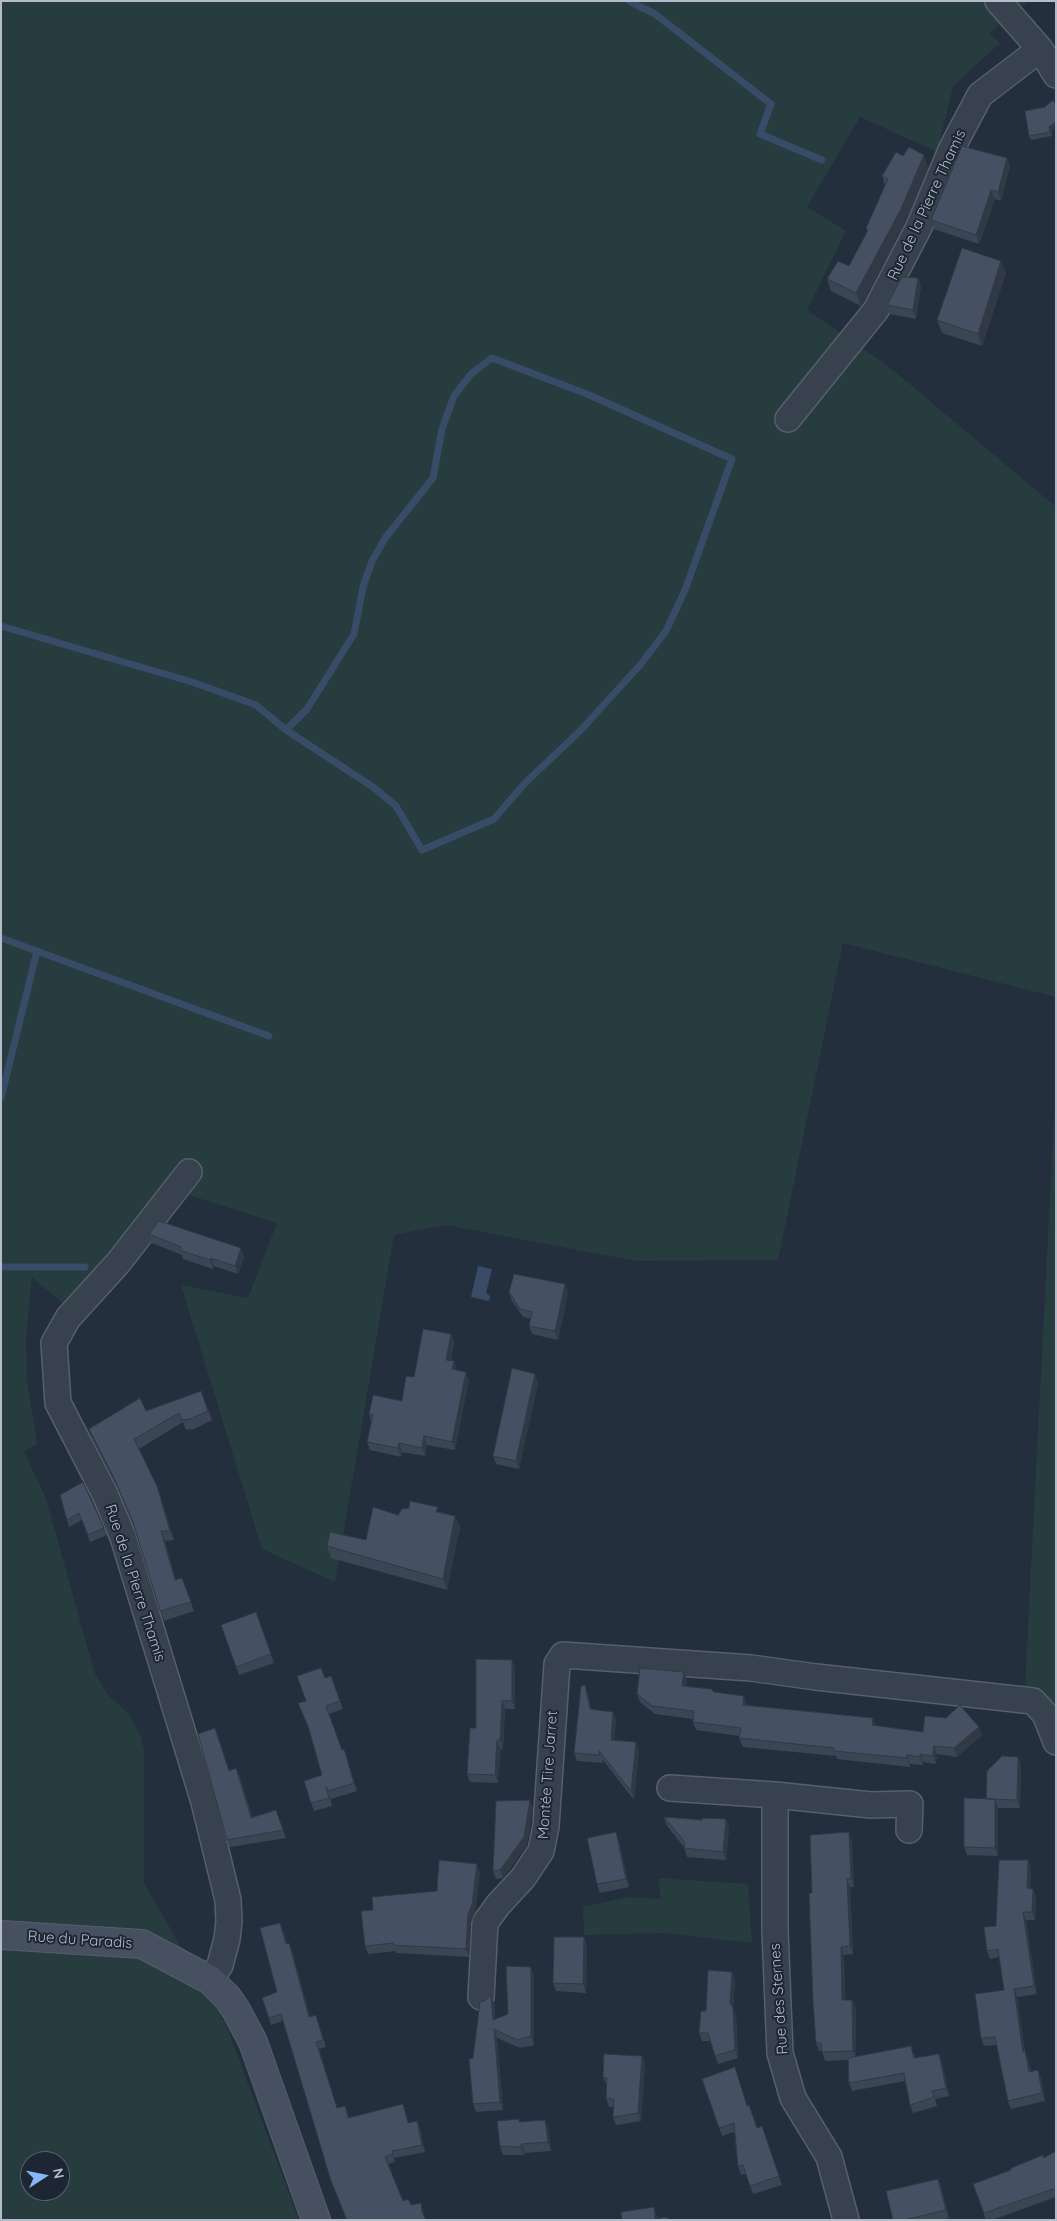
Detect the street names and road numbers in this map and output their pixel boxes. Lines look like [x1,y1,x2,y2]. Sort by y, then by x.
street label: Rue de la Pierre Thamis [884,127,970,283]
street label: Rue de la Pierre Thamis [101,1502,169,1664]
street label: Montée Tire Jarret [535,1710,561,1840]
street label: Rue du Paradis [27,1927,133,1953]
street label: Rue des Sternes [766,1943,792,2055]

